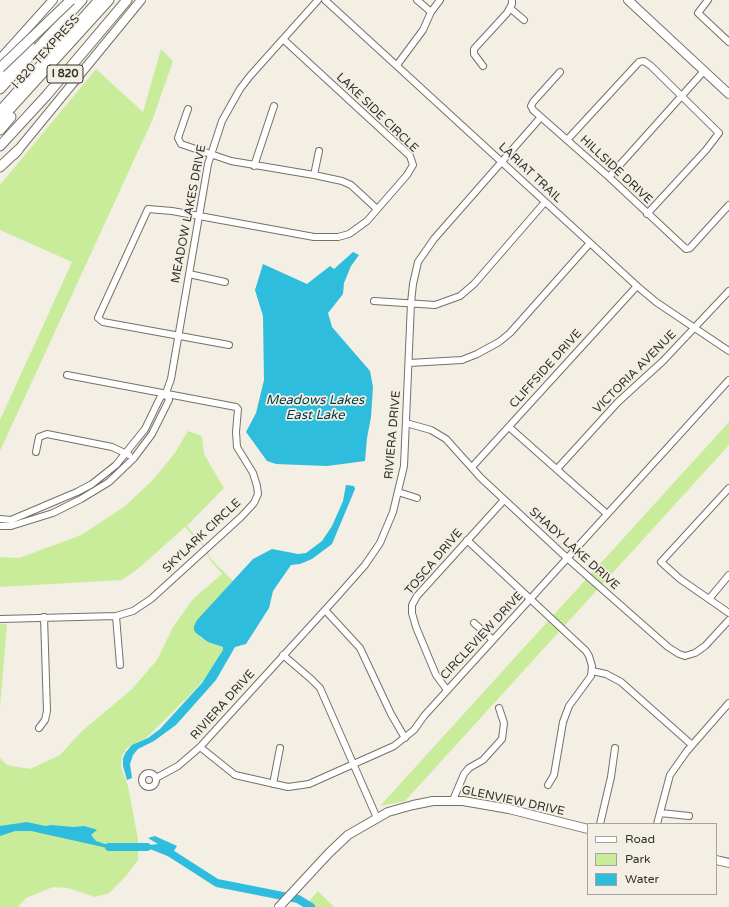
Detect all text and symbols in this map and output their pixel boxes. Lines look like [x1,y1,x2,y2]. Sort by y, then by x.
street label: I 820 TEXPRESS [9,12,83,92]
road number: I 820 [47,65,83,83]
street label: LAKE SIDE CIRCLE [333,70,421,156]
street label: HILLSIDE DRIVE [577,133,655,207]
street label: LARIAT TRAIL [495,140,565,206]
street label: MEADOW LAKES DRIVE [168,143,210,285]
street label: CLIFFSIDE DRIVE [507,327,585,411]
street label: VICTORIA AVENUE [590,327,680,417]
street label: RIVIERA DRIVE [382,390,404,480]
water label: Meadows Lakes East Lake [266,393,364,424]
street label: SKYLARK CIRCLE [160,496,244,576]
street label: SHADY LAKE DRIVE [526,505,622,593]
street label: TOSCA DRIVE [402,526,466,598]
street label: CIRCLEVIEW DRIVE [438,589,526,683]
street label: RIVIERA DRIVE [188,667,258,743]
street label: GLENVIEW DRIVE [460,783,566,819]
legend [587,823,717,895]
text: Road [625,832,655,846]
text: Park [625,852,651,866]
text: Water [625,872,659,886]

